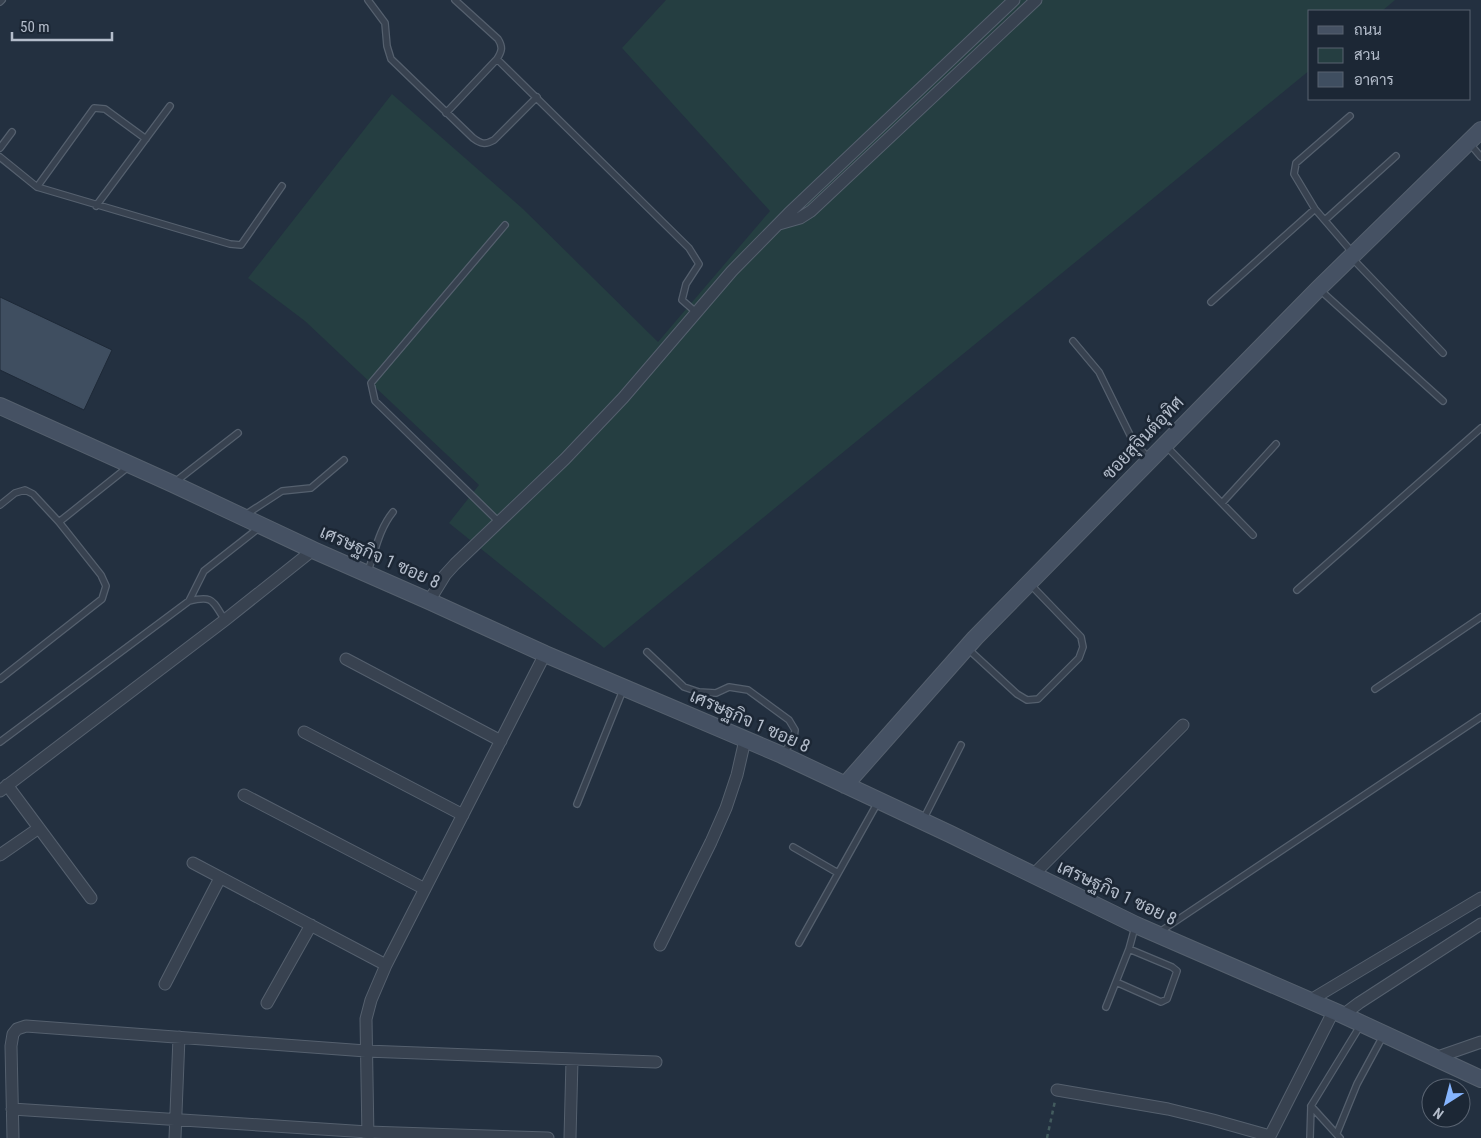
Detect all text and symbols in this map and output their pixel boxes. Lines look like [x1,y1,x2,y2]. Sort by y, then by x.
scale bar [12,10,112,42]
legend [1308,10,1471,100]
text: 50 m [20,18,50,36]
text: ถนน [1354,21,1382,39]
text: สวน [1354,46,1380,64]
text: อาคาร [1354,71,1394,89]
street label: ซอยสุจินต์อุทิศ [1096,390,1189,485]
street label: เศรษฐกิจ 1 ซอย 8 [316,521,444,594]
street label: เศรษฐกิจ 1 ซอย 8 [686,685,814,758]
street label: เศรษฐกิจ 1 ซอย 8 [1053,856,1180,931]
north arrow [1421,1078,1471,1128]
text: N [1430,1105,1447,1123]

